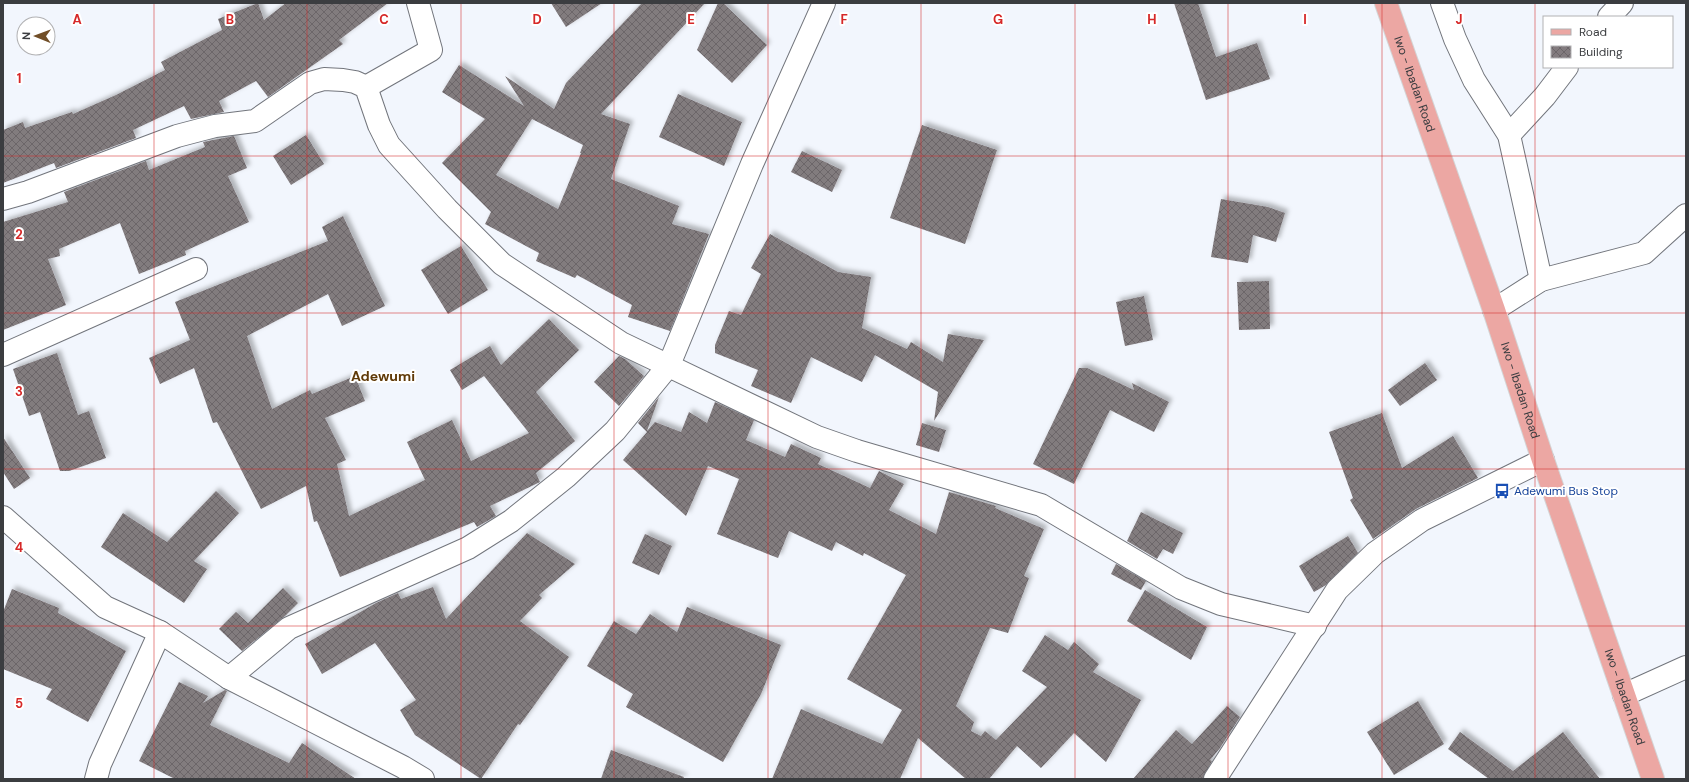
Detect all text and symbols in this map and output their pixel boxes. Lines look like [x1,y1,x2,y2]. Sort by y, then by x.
text: A [72,11,82,28]
text: B [226,11,234,28]
text: C [379,11,389,28]
text: D [532,11,542,28]
text: E [687,11,695,28]
text: F [840,11,848,28]
text: G [993,11,1003,28]
text: H [1147,11,1157,28]
text: I [1303,11,1307,28]
text: J [1455,11,1463,28]
north arrow [16,16,56,56]
legend [1543,16,1673,68]
text: Road [1579,24,1607,40]
text: N [19,32,33,40]
street label: Iwo - Ibadan Road [1390,34,1439,134]
text: Building [1579,44,1623,60]
text: 1 [17,70,21,87]
text: 2 [15,226,23,243]
street label: Iwo - Ibadan Road [1497,340,1544,441]
district label: Adewumi [351,367,415,385]
text: 3 [15,383,23,400]
bus stop icon: Adewumi Bus Stop [1493,482,1511,500]
place label: Adewumi Bus Stop [1514,483,1618,499]
text: 4 [15,539,23,556]
street label: Iwo - Ibadan Road [1601,647,1649,747]
text: 5 [15,695,23,712]

